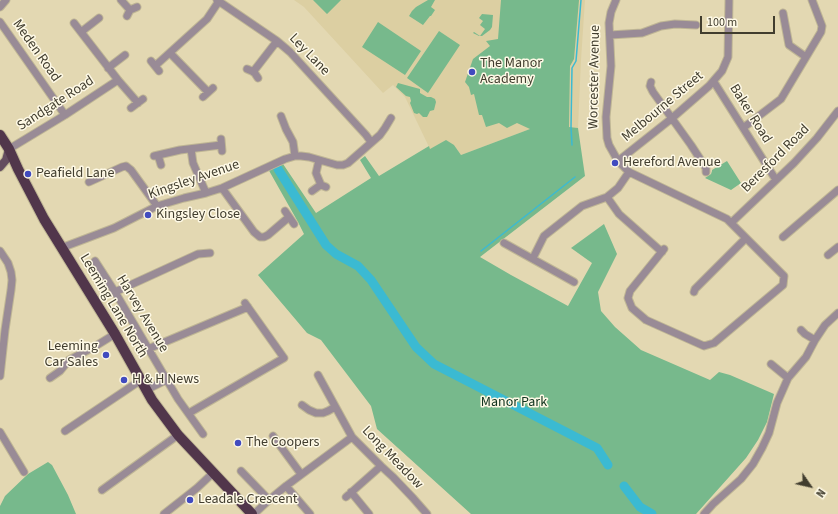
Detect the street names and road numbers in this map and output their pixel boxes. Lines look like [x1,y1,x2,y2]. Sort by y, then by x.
street label: Meden Road [8,17,64,85]
street label: Worcester Avenue [586,25,604,129]
street label: Ley Lane [285,31,333,79]
street label: Melbourne Street [619,68,707,146]
street label: Sandgate Road [15,73,97,135]
street label: Baker Road [725,81,775,147]
street label: Beresford Road [738,121,814,197]
street label: Kingsley Avenue [146,157,242,203]
street label: Leeming Lane North [75,251,151,361]
street label: Harvey Avenue [112,272,172,356]
street label: Long Meadow [358,423,426,493]

